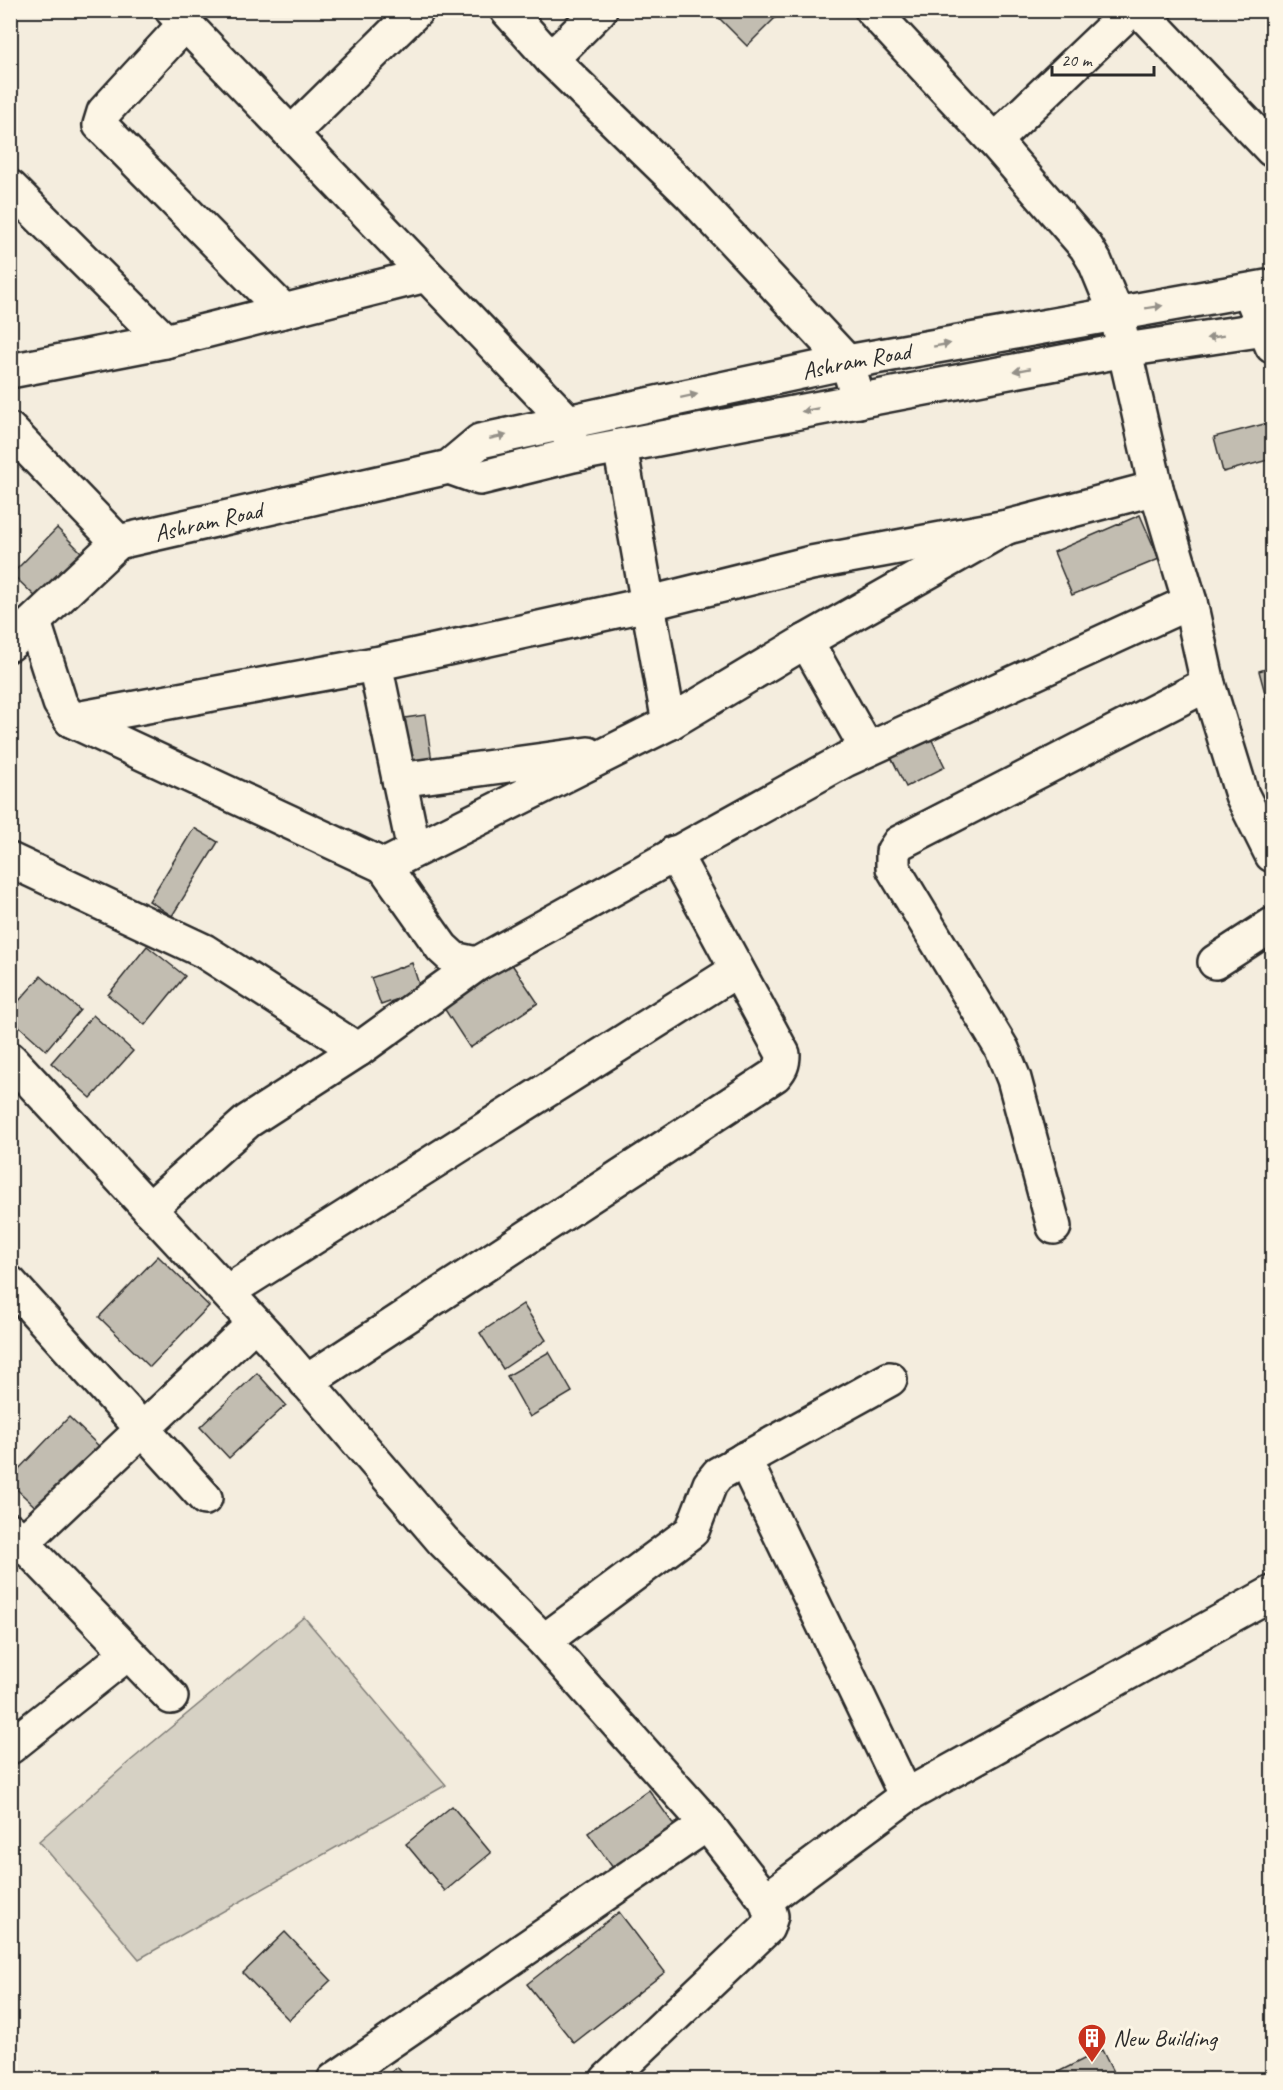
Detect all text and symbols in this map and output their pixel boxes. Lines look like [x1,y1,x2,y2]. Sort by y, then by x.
scale bar [1052,39,1154,77]
text: 20 m [1061,49,1094,71]
one-way arrow [1145,302,1164,311]
one-way arrow [1205,333,1224,342]
street label: Ashram Road [799,335,916,386]
one-way arrow [932,340,951,349]
one-way arrow [1013,366,1032,375]
one-way arrow [680,391,698,401]
one-way arrow [801,406,820,415]
one-way arrow [489,432,507,442]
street label: Ashram Road [151,494,268,548]
building icon: New Building [1076,2022,1108,2064]
place label: New Building [1113,2023,1219,2053]

